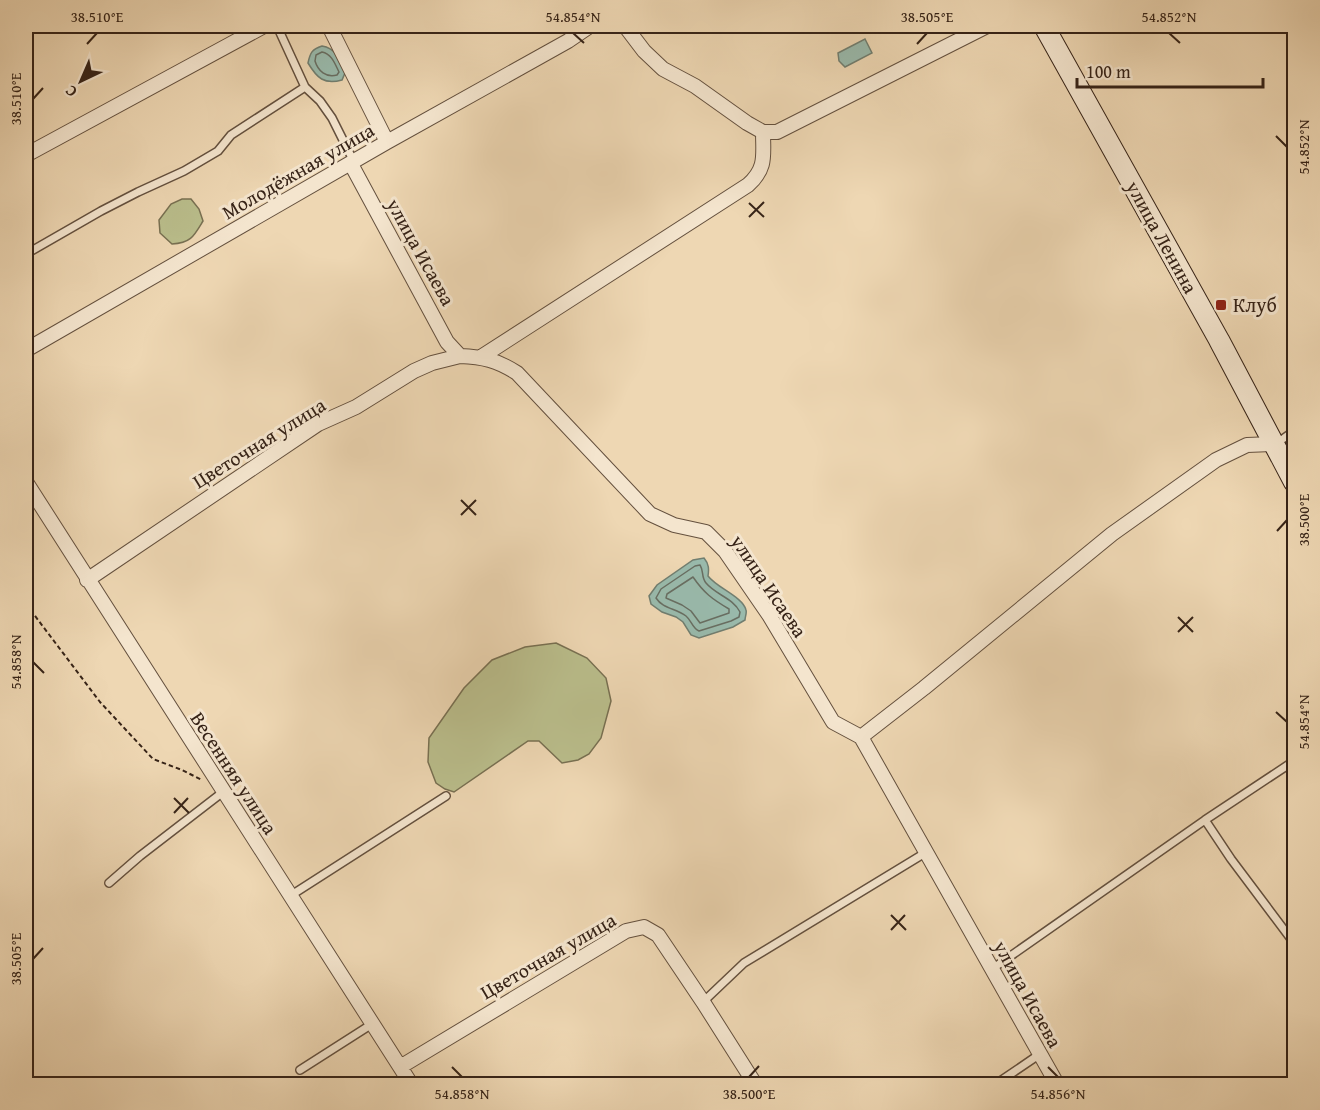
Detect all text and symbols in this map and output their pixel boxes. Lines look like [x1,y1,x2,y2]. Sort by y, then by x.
text: 38.510°E [71,6,124,27]
text: 54.854°N [546,6,601,27]
text: 38.505°E [901,6,954,27]
text: 54.852°N [1142,6,1197,27]
north arrow [51,51,111,111]
scale bar [1077,51,1263,89]
text: 100 m [1086,58,1131,85]
text: 38.510°E [5,72,26,125]
text: С [59,80,82,104]
street label: Молодёжная улица [216,115,380,226]
text: 54.852°N [1293,119,1314,174]
street label: улица Ленина [1119,174,1206,299]
street label: улица Исаева [379,192,463,311]
place label: Клуб [1233,290,1277,319]
marker: Клуб [1214,298,1228,312]
street label: Цветочная улица [186,390,331,495]
text: 38.500°E [1293,493,1314,546]
street label: улица Исаева [724,527,815,644]
text: 54.858°N [5,634,26,689]
text: 54.854°N [1293,694,1314,749]
street label: Весенняя улица [184,706,285,840]
street label: Цветочная улица [475,905,621,1006]
text: 38.505°E [5,932,26,985]
street label: улица Исаева [986,934,1070,1053]
text: 54.858°N [435,1083,490,1104]
text: 38.500°E [723,1083,776,1104]
text: 54.856°N [1031,1083,1086,1104]

